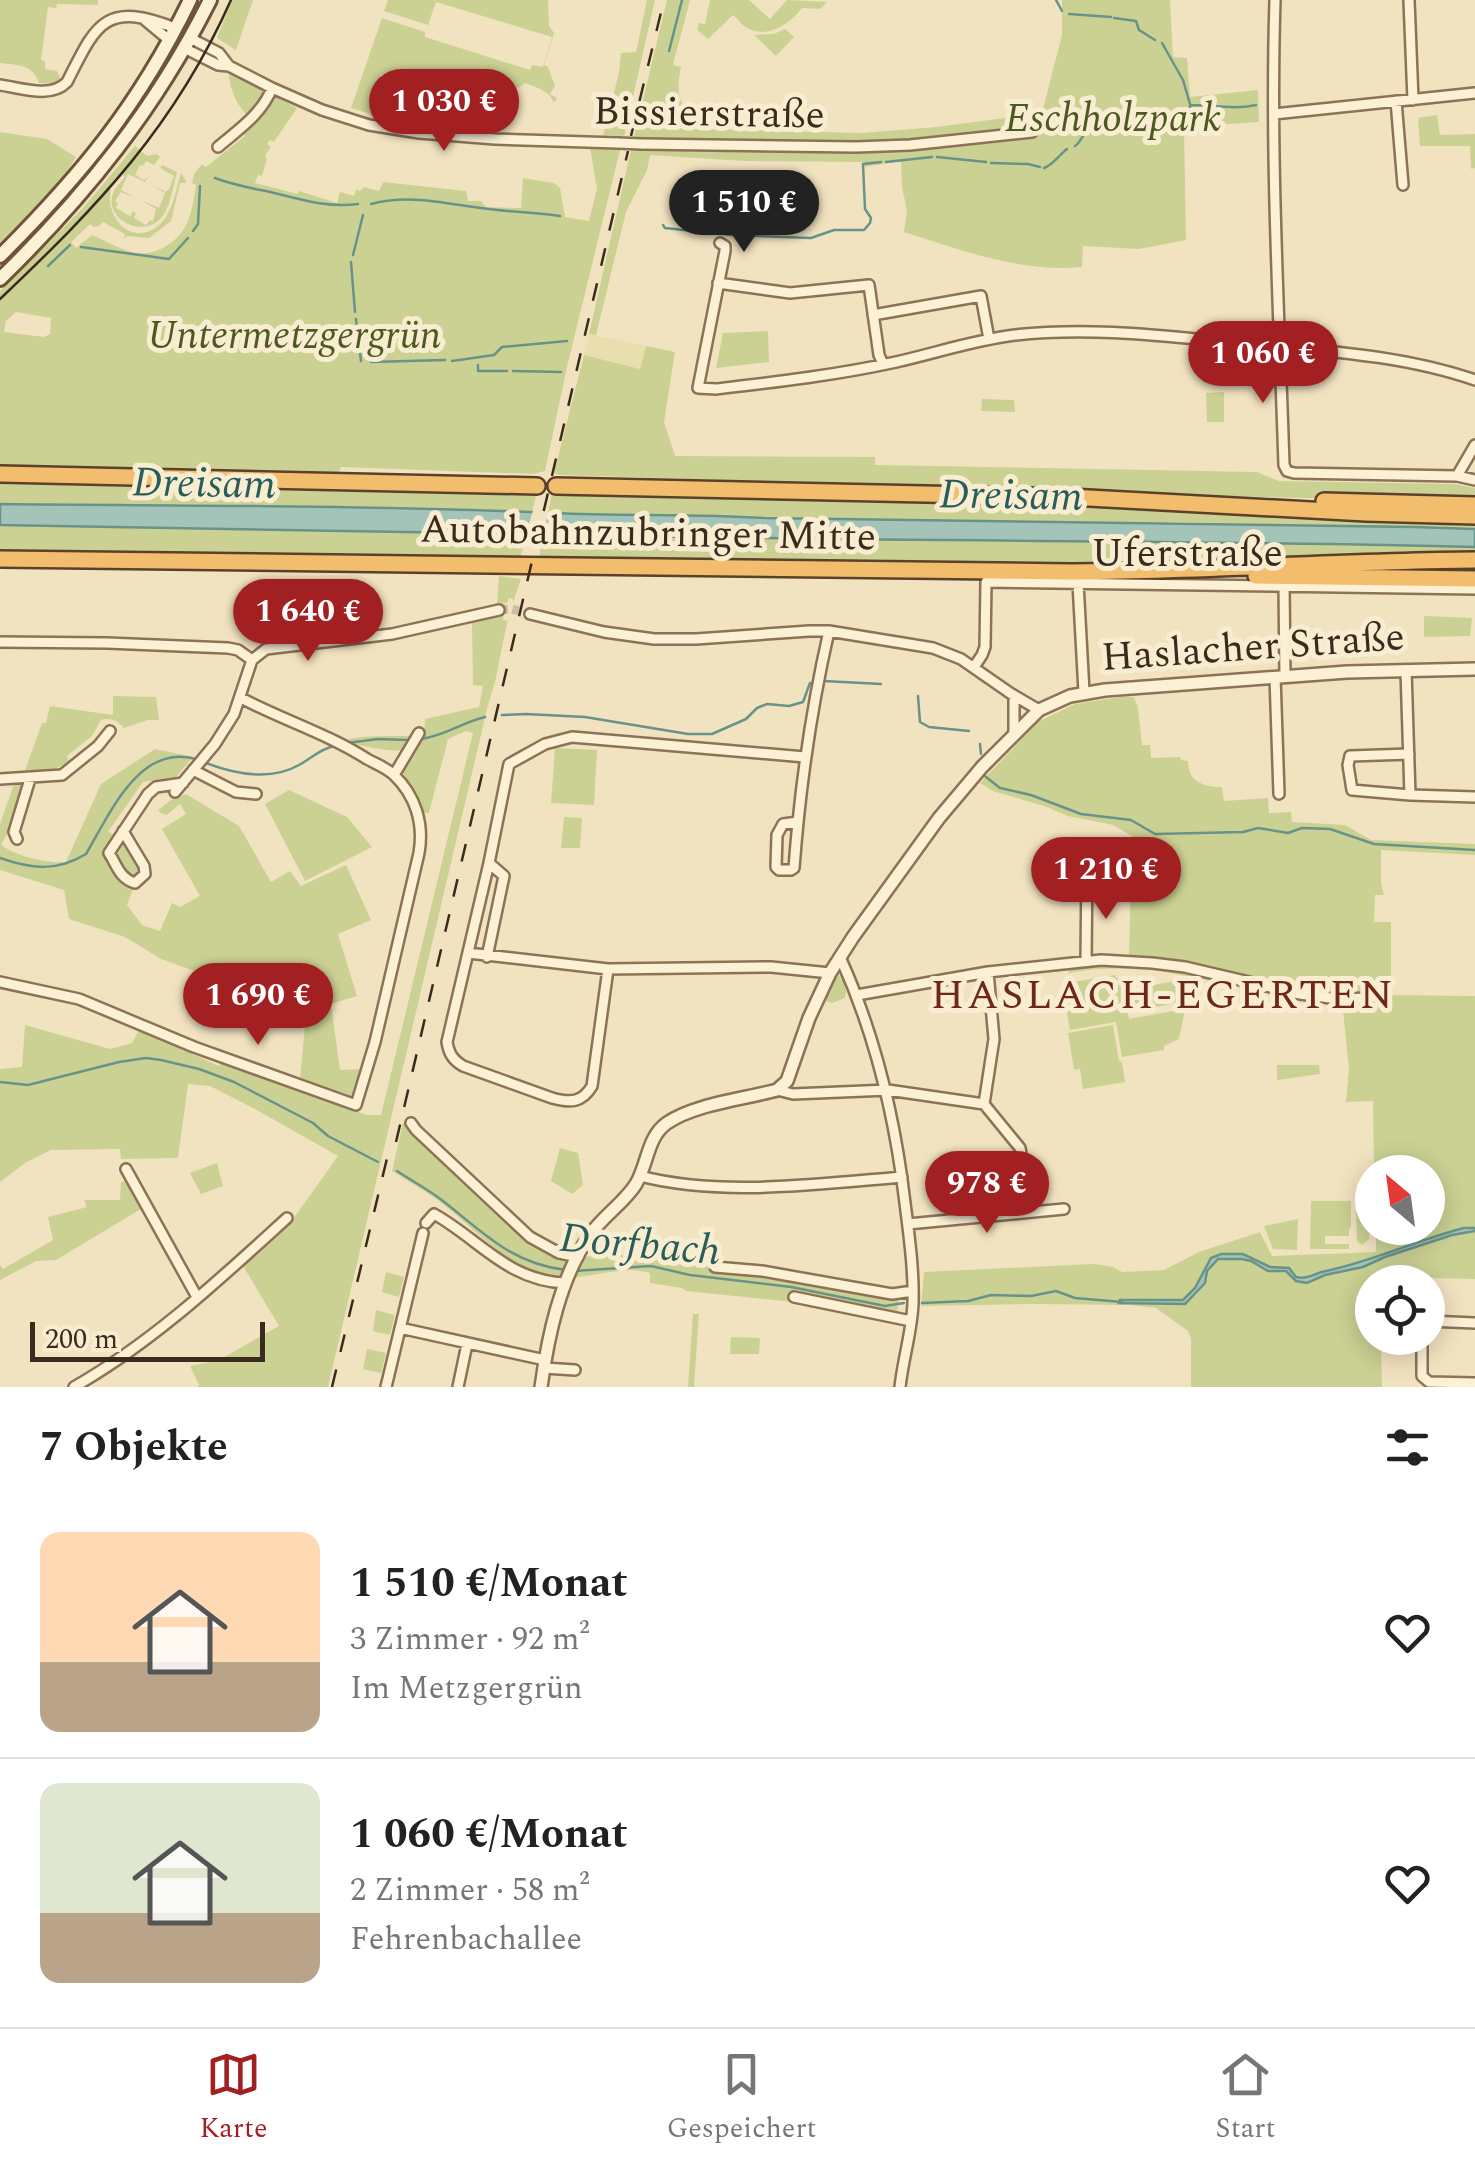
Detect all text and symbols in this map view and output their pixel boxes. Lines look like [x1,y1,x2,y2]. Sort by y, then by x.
pin: 1 030 € [352,69,536,154]
text: 1 030 € [391,77,497,126]
street label: Bissierstraße [593,81,825,147]
park label: Eschholzpark [1005,89,1222,150]
pin: 1 510 € [652,170,836,255]
text: 1 510 € [691,178,797,227]
park label: Untermetzgergrün [147,306,441,367]
pin: 1 060 € [1171,321,1355,406]
text: 1 060 € [1210,329,1316,378]
water label: Dreisam [132,451,276,517]
water label: Dreisam [939,463,1083,529]
street label: Autobahnzubringer Mitte [419,500,877,568]
street label: Uferstraße [1091,524,1283,585]
pin: 1 640 € [216,579,400,664]
text: 1 640 € [255,587,361,636]
street label: Haslacher Straße [1099,607,1407,689]
pin: 1 210 € [1014,837,1198,922]
text: 1 210 € [1053,845,1159,894]
pin: 1 690 € [166,963,350,1048]
district label: HASLACH-EGERTEN [930,964,1396,1027]
text: 1 690 € [205,971,311,1020]
pin: 978 € [917,1151,1057,1236]
north arrow [1355,1155,1445,1245]
map controls [1355,1155,1445,1355]
text: 978 € [947,1159,1027,1208]
water label: Dorfbach [557,1207,723,1283]
button: locate [1355,1265,1445,1355]
scale bar [30,1317,265,1362]
text: 200 m [45,1318,118,1361]
text: 7 Objekte [40,1416,228,1479]
icon: filters [1380,1420,1435,1475]
text: 1 510 €/Monat [350,1552,628,1615]
icon: home [120,1572,240,1692]
icon: heart [1380,1605,1435,1660]
text: 3 Zimmer · 92 m² [350,1615,590,1664]
text: Im Metzgergrün [350,1664,583,1713]
text: 1 060 €/Monat [350,1803,628,1866]
icon: home [120,1823,240,1943]
icon: heart [1380,1856,1435,1911]
text: 2 Zimmer · 58 m² [350,1866,590,1915]
text: Fehrenbachallee [350,1915,582,1964]
tab: Karte [200,2047,267,2150]
tab: Gespeichert [667,2047,816,2150]
tab: Start [1216,2047,1275,2150]

